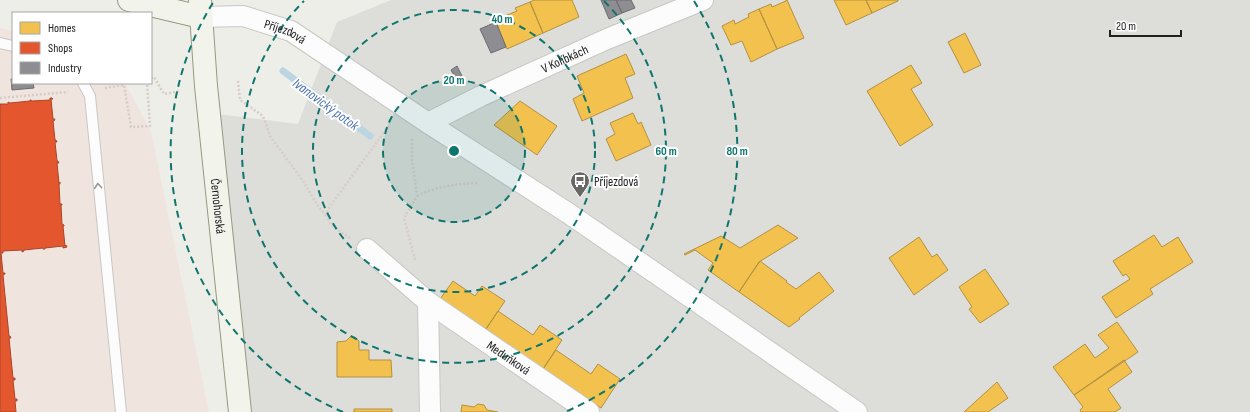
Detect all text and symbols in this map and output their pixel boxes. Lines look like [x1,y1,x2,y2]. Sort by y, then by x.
legend [12,12,152,84]
text: 40 m [491,12,513,27]
scale bar [1110,12,1181,38]
street label: Příjezdová [262,16,309,48]
text: 20 m [1116,19,1136,34]
text: Homes [48,21,76,36]
text: Shops [48,41,73,56]
street label: V Kolíbkách [539,42,591,77]
text: Industry [48,61,82,76]
text: 20 m [444,73,464,88]
water label: Ivanovický potok [289,75,363,134]
centre of rings [447,144,461,158]
text: 60 m [655,144,677,159]
text: 80 m [726,144,748,159]
bus stop icon: Příjezdová [569,170,591,198]
place label: Příjezdová [594,174,638,190]
street label: Černohorská [207,178,228,235]
one-way arrow [94,183,103,189]
street label: Meduňková [483,338,533,379]

